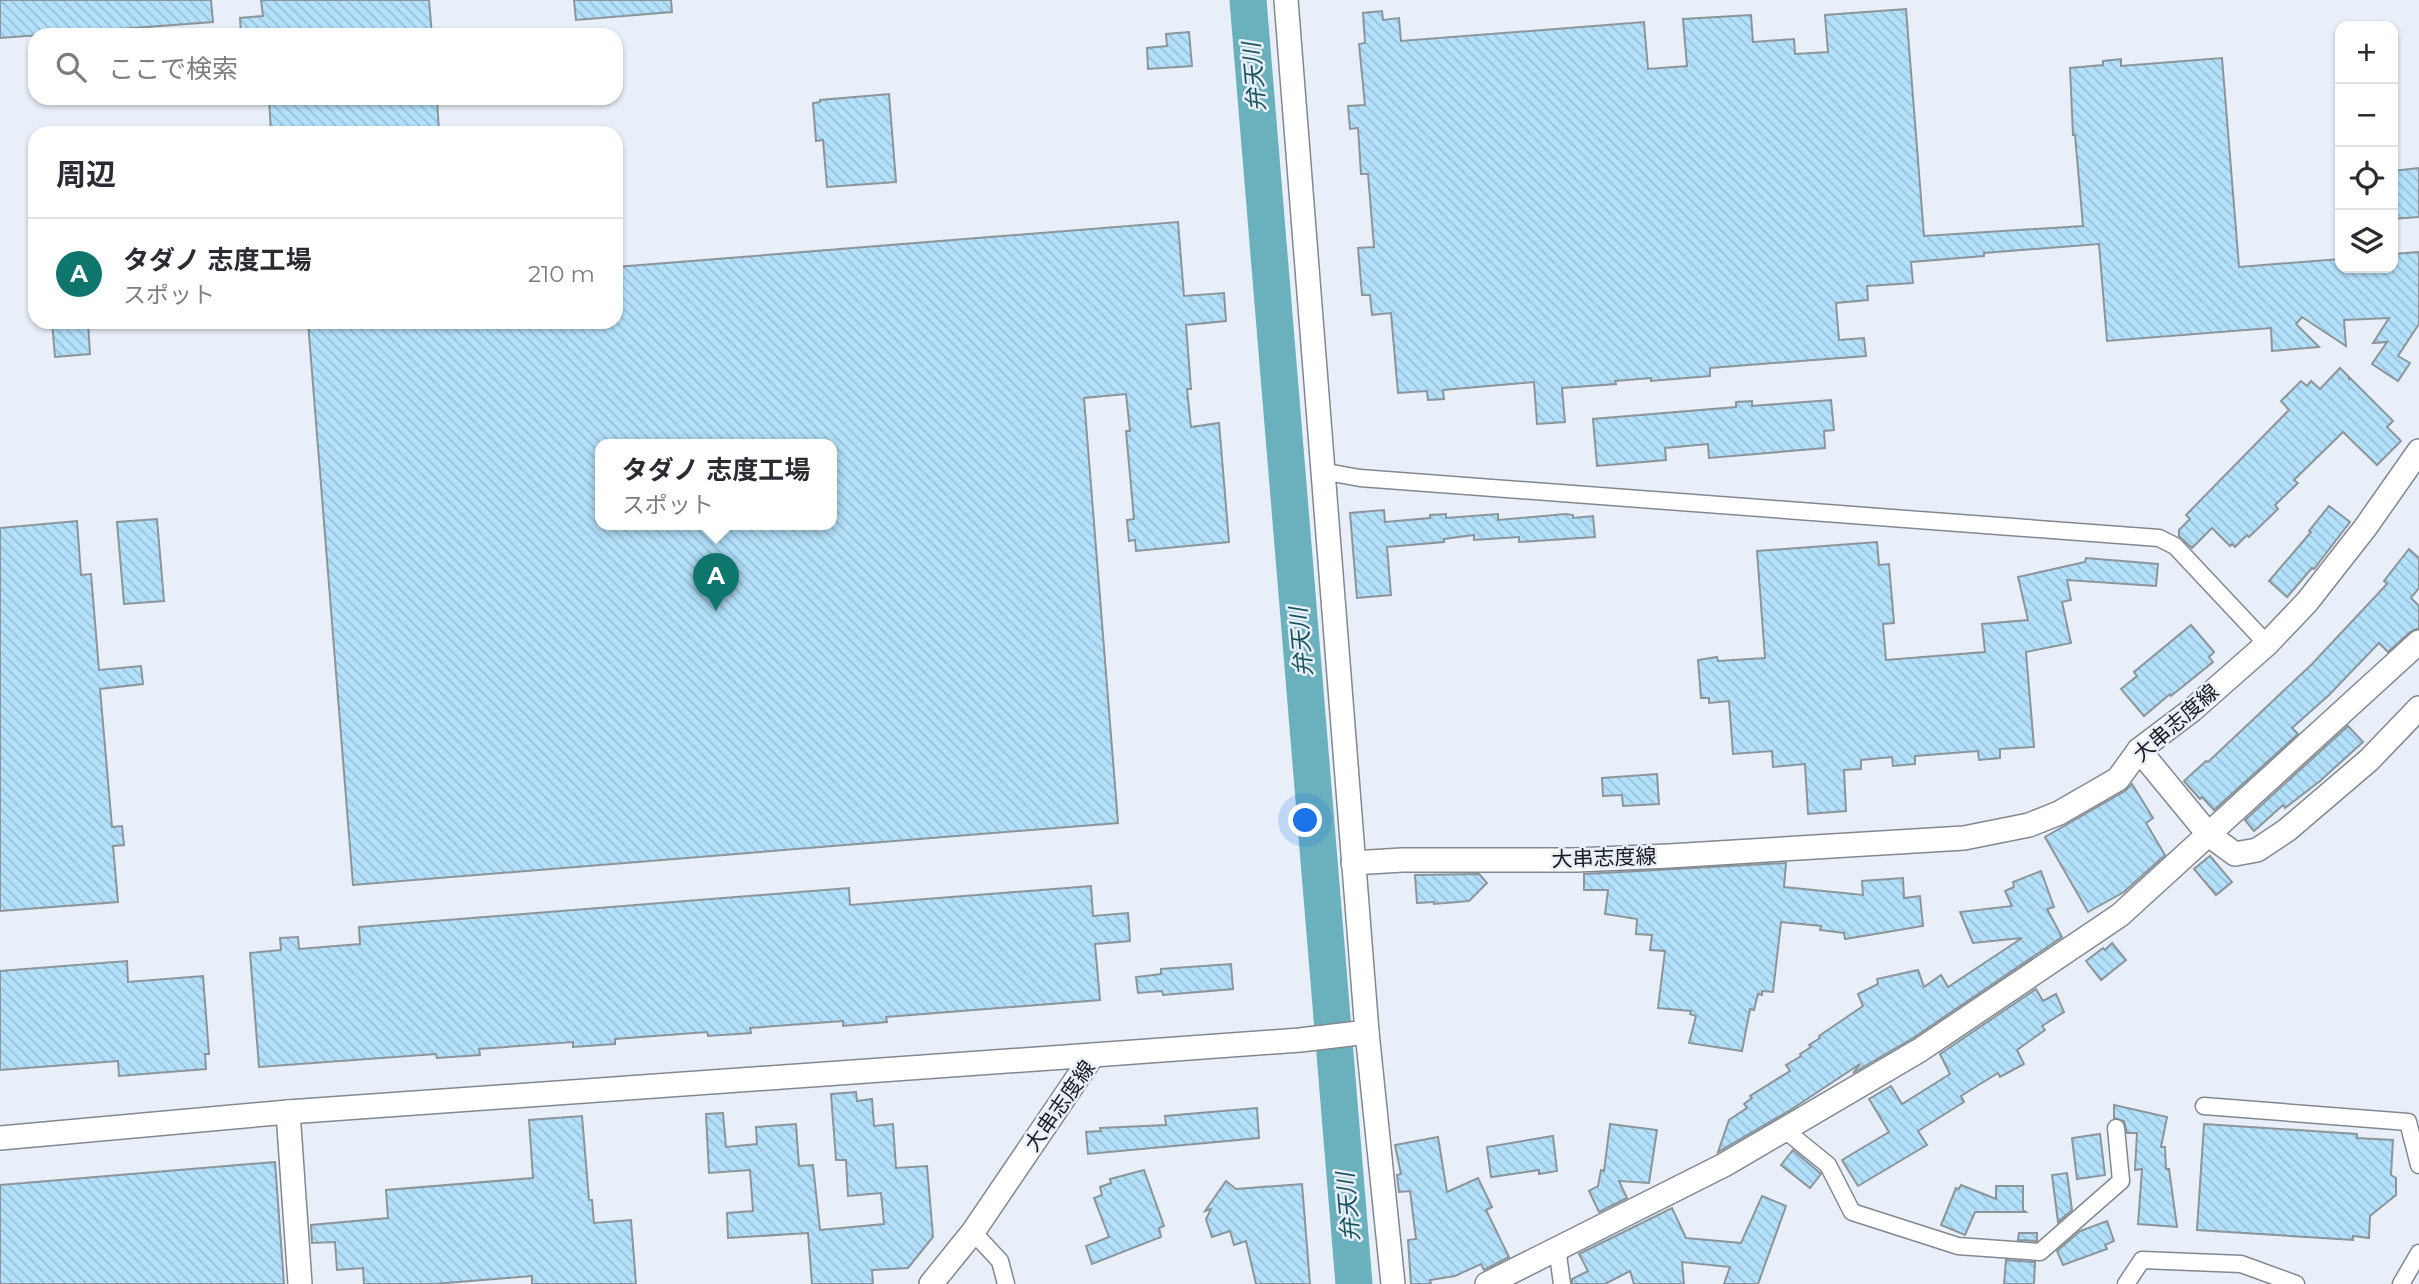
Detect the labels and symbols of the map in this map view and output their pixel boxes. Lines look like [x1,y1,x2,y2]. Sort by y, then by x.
water label: 弁天川 [1237,38,1271,113]
pin: A [693,553,739,611]
water label: 弁天川 [1284,603,1318,678]
street label: 大串志度線 [2128,679,2223,766]
your location [1288,803,1322,837]
street label: 大串志度線 [1551,843,1657,872]
street label: 大串志度線 [1019,1056,1100,1156]
water label: 弁天川 [1331,1168,1365,1243]

